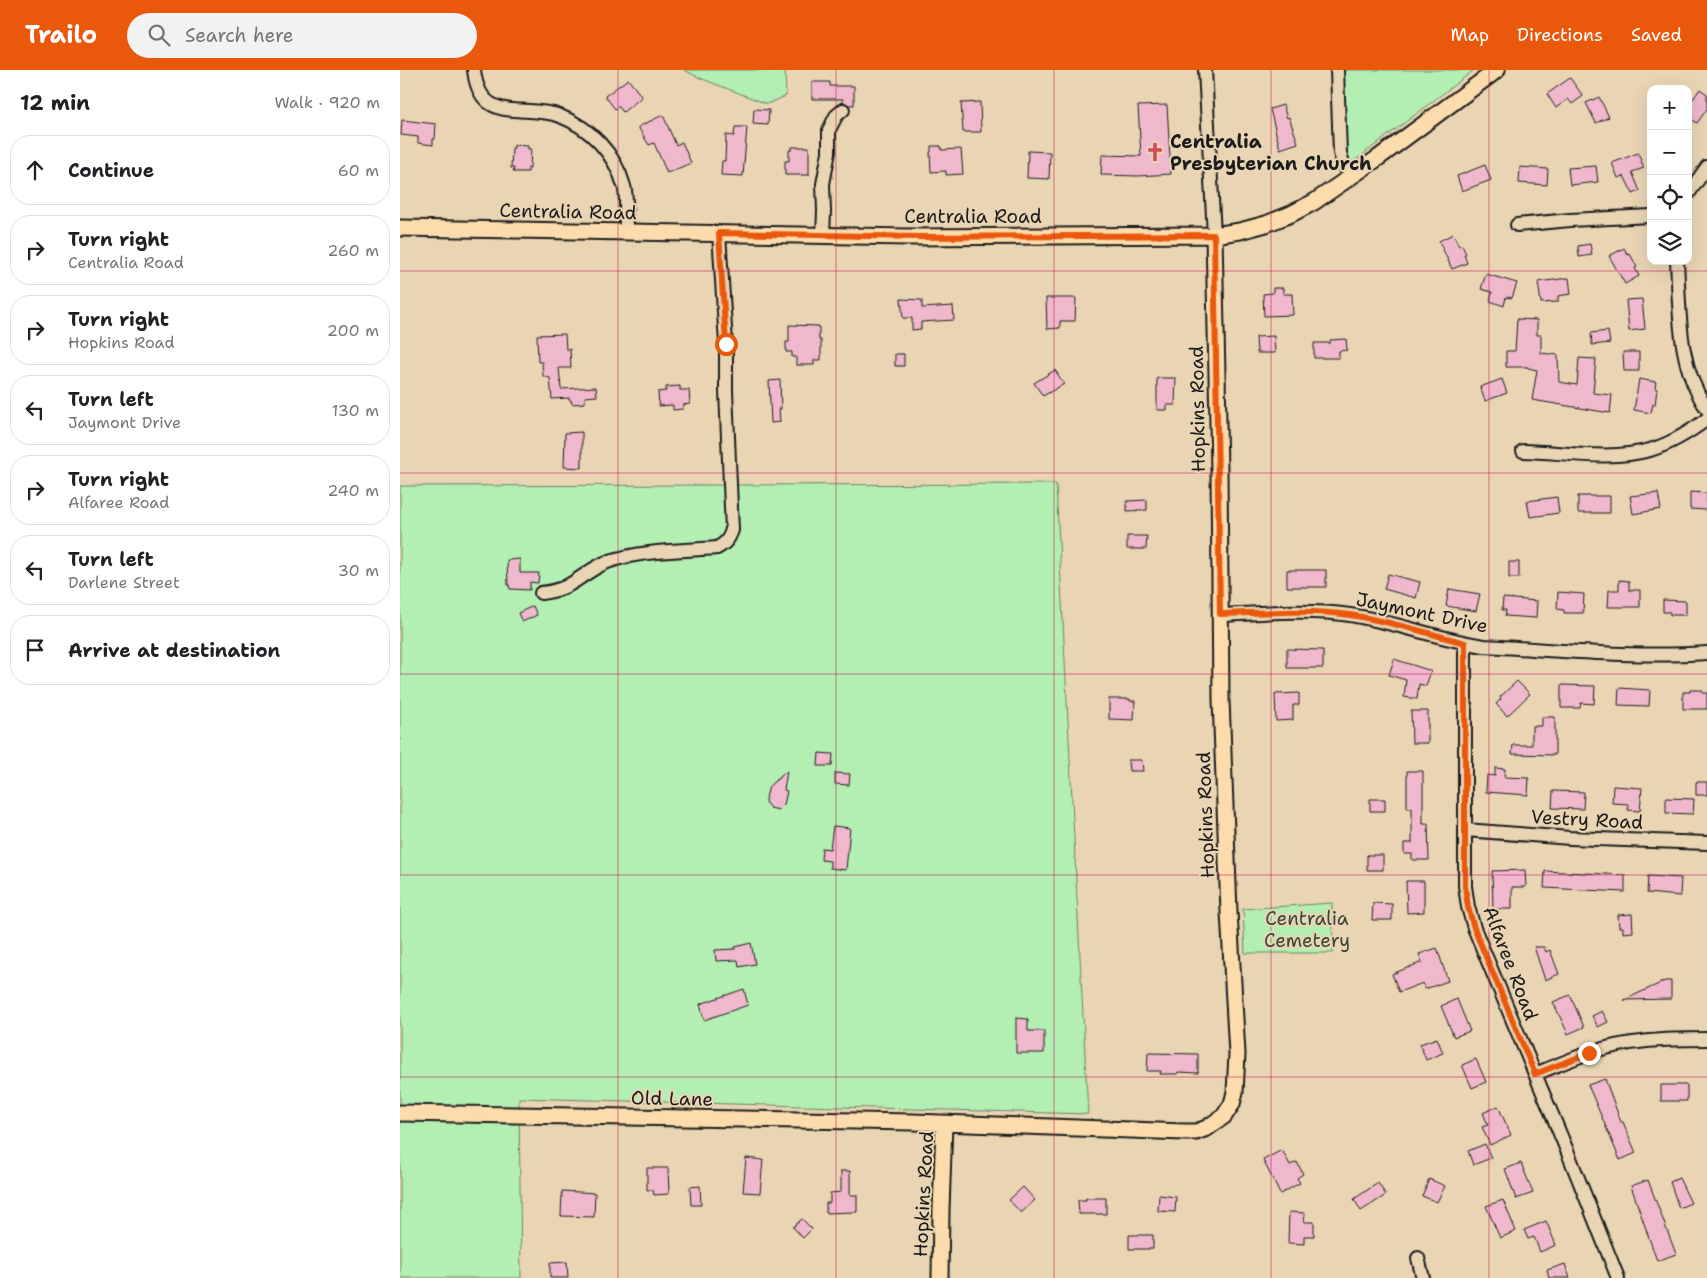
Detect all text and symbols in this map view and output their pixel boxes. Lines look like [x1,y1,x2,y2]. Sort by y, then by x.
search box [127,13,477,58]
text: Trailo [25,19,97,51]
icon: search [145,21,173,49]
text: Search here [185,23,294,48]
text: Map [1451,23,1489,47]
text: Directions [1517,23,1603,47]
text: Saved [1631,23,1682,47]
map controls [1647,85,1692,265]
button: + [1647,85,1692,130]
text: 12 min [20,89,90,117]
text: Walk · 920 m [274,92,380,113]
place label: Centralia Presbyterian Church [1170,129,1372,176]
button: − [1647,130,1692,175]
church icon: Centralia Presbyterian Church [1144,141,1166,163]
icon: ahead [21,156,49,184]
text: Continue [68,158,154,183]
text: 60 m [338,160,379,181]
button: locate [1647,175,1692,220]
street label: Centralia Road [499,198,637,225]
street label: Centralia Road [904,204,1042,229]
button: layers [1647,220,1692,265]
text: Turn right [68,227,169,252]
icon: right [21,236,49,264]
text: 260 m [327,240,379,261]
text: Centralia Road [68,252,184,273]
text: Turn right [68,307,169,332]
icon: right [21,316,49,344]
text: 200 m [327,320,379,341]
text: Hopkins Road [68,332,175,353]
route start [715,333,738,356]
street label: Hopkins Road [1184,346,1211,472]
text: Turn left [68,387,154,412]
icon: left [21,396,49,424]
text: 130 m [332,400,379,421]
text: Jaymont Drive [68,412,181,433]
text: Turn right [68,467,169,492]
icon: right [21,476,49,504]
text: 240 m [327,480,379,501]
text: Alfaree Road [68,492,169,513]
text: Turn left [68,547,154,572]
icon: left [21,556,49,584]
text: 30 m [338,560,379,581]
text: Darlene Street [68,572,180,593]
street label: Jaymont Drive [1354,586,1490,639]
icon: arrive [21,636,49,664]
text: Arrive at destination [68,638,280,663]
street label: Hopkins Road [1191,751,1220,879]
street label: Vestry Road [1530,804,1644,835]
street label: Alfaree Road [1477,903,1544,1024]
park label: Centralia Cemetery [1264,906,1350,953]
route end [1578,1042,1601,1065]
street label: Old Lane [631,1085,713,1112]
street label: Hopkins Road [908,1130,939,1258]

